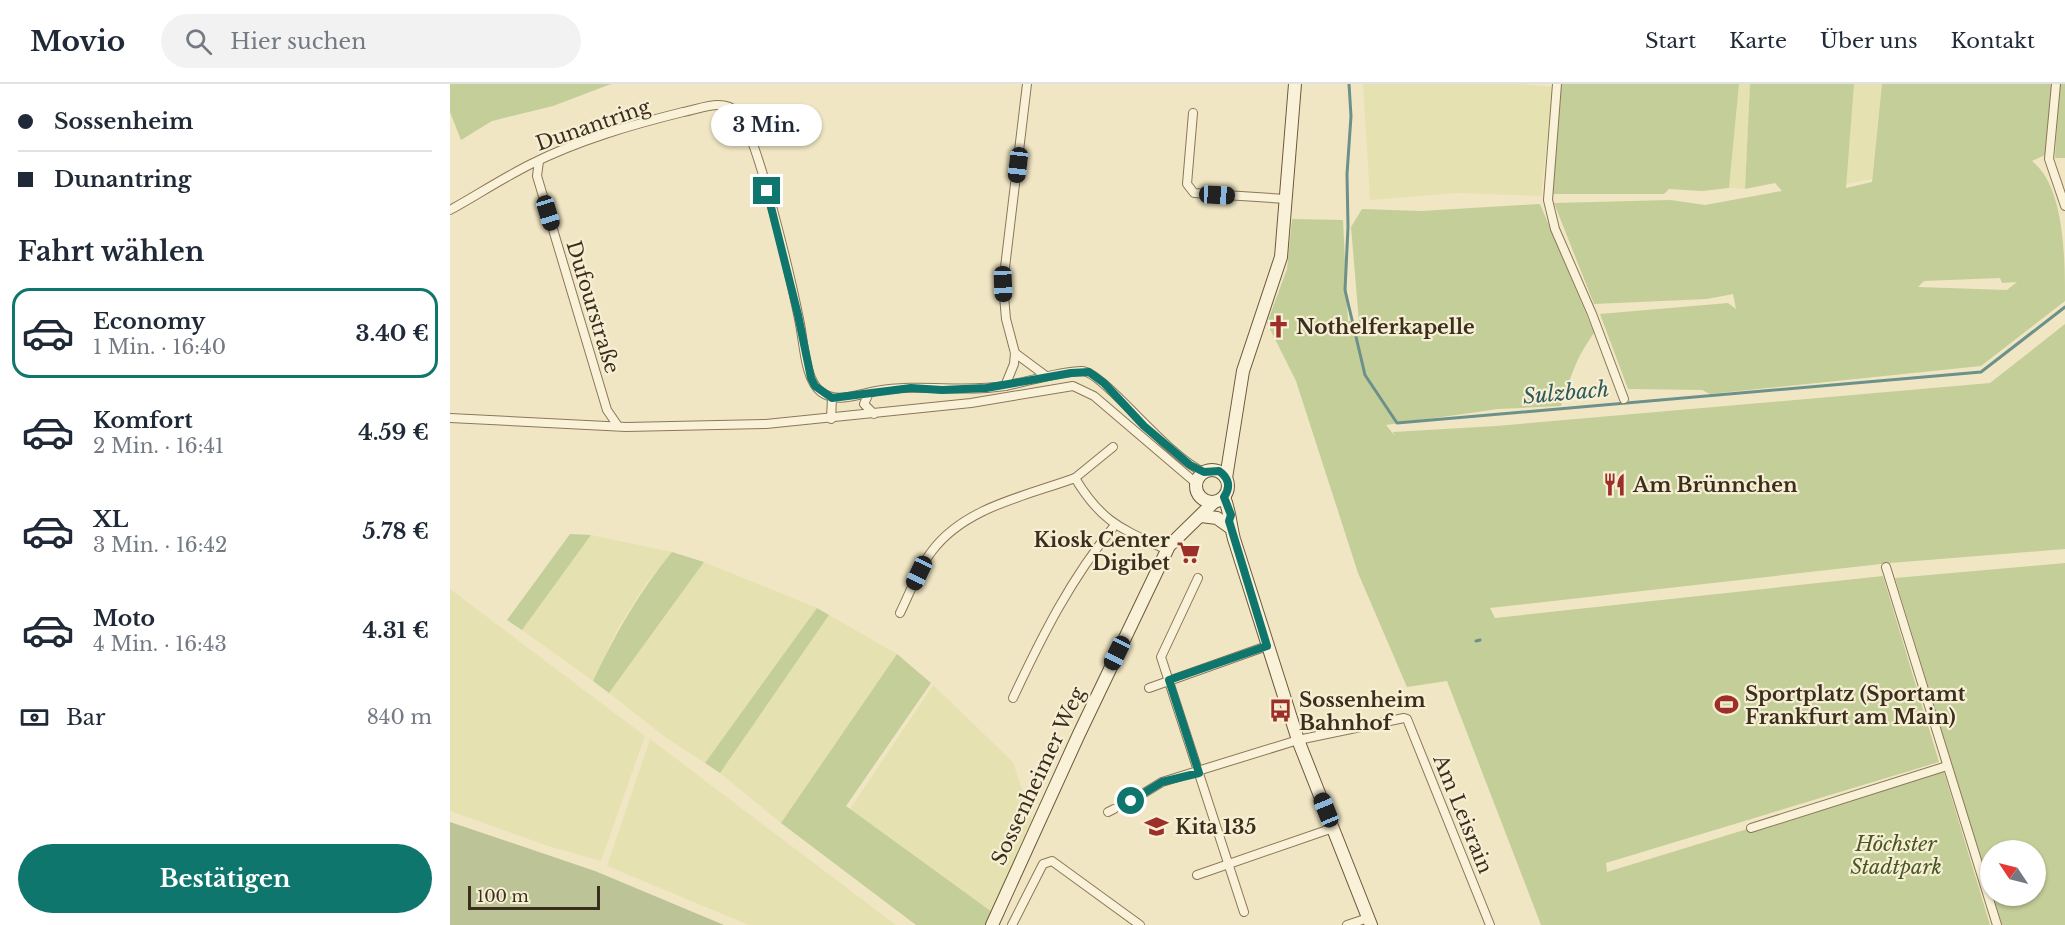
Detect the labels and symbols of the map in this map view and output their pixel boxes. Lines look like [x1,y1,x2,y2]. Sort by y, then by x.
street label: Dunantring [533,94,654,156]
callout: 3 Min. [712,104,822,146]
car [1007,146,1029,184]
route end [753,177,780,204]
car [1199,185,1235,205]
car [534,193,562,233]
street label: Dufourstraße [561,238,625,376]
car [993,266,1013,302]
church icon: Nothelferkapelle [1265,314,1291,340]
place label: Nothelferkapelle [1296,315,1475,339]
water label: Sulzbach [1522,376,1610,410]
restaurant icon: Am Brünnchen [1602,472,1628,498]
place label: Am Brünnchen [1632,473,1798,497]
place label: Kiosk Center Digibet [1034,528,1170,575]
supermarket icon: Kiosk Center Digibet [1175,539,1201,565]
car [903,553,935,593]
car [1101,633,1133,673]
street label: Sossenheimer Weg [986,682,1090,869]
place label: Sportplatz (Sportamt Frankfurt am Main) [1745,682,1966,729]
place label: Sossenheim Bahnhof [1299,688,1426,735]
sports icon: Sportplatz (Sportamt Frankfurt am Main) [1714,692,1740,718]
bus stop icon: Sossenheim Bahnhof [1268,698,1294,724]
street label: Am Leisrain [1428,750,1498,877]
route start [1117,787,1144,814]
car [1311,790,1341,830]
school or university icon: Kita 135 [1144,814,1170,840]
place label: Kita 135 [1175,815,1257,839]
park label: Höchster Stadtpark [1850,832,1942,879]
north arrow [1980,840,2046,906]
scale bar [468,883,600,910]

